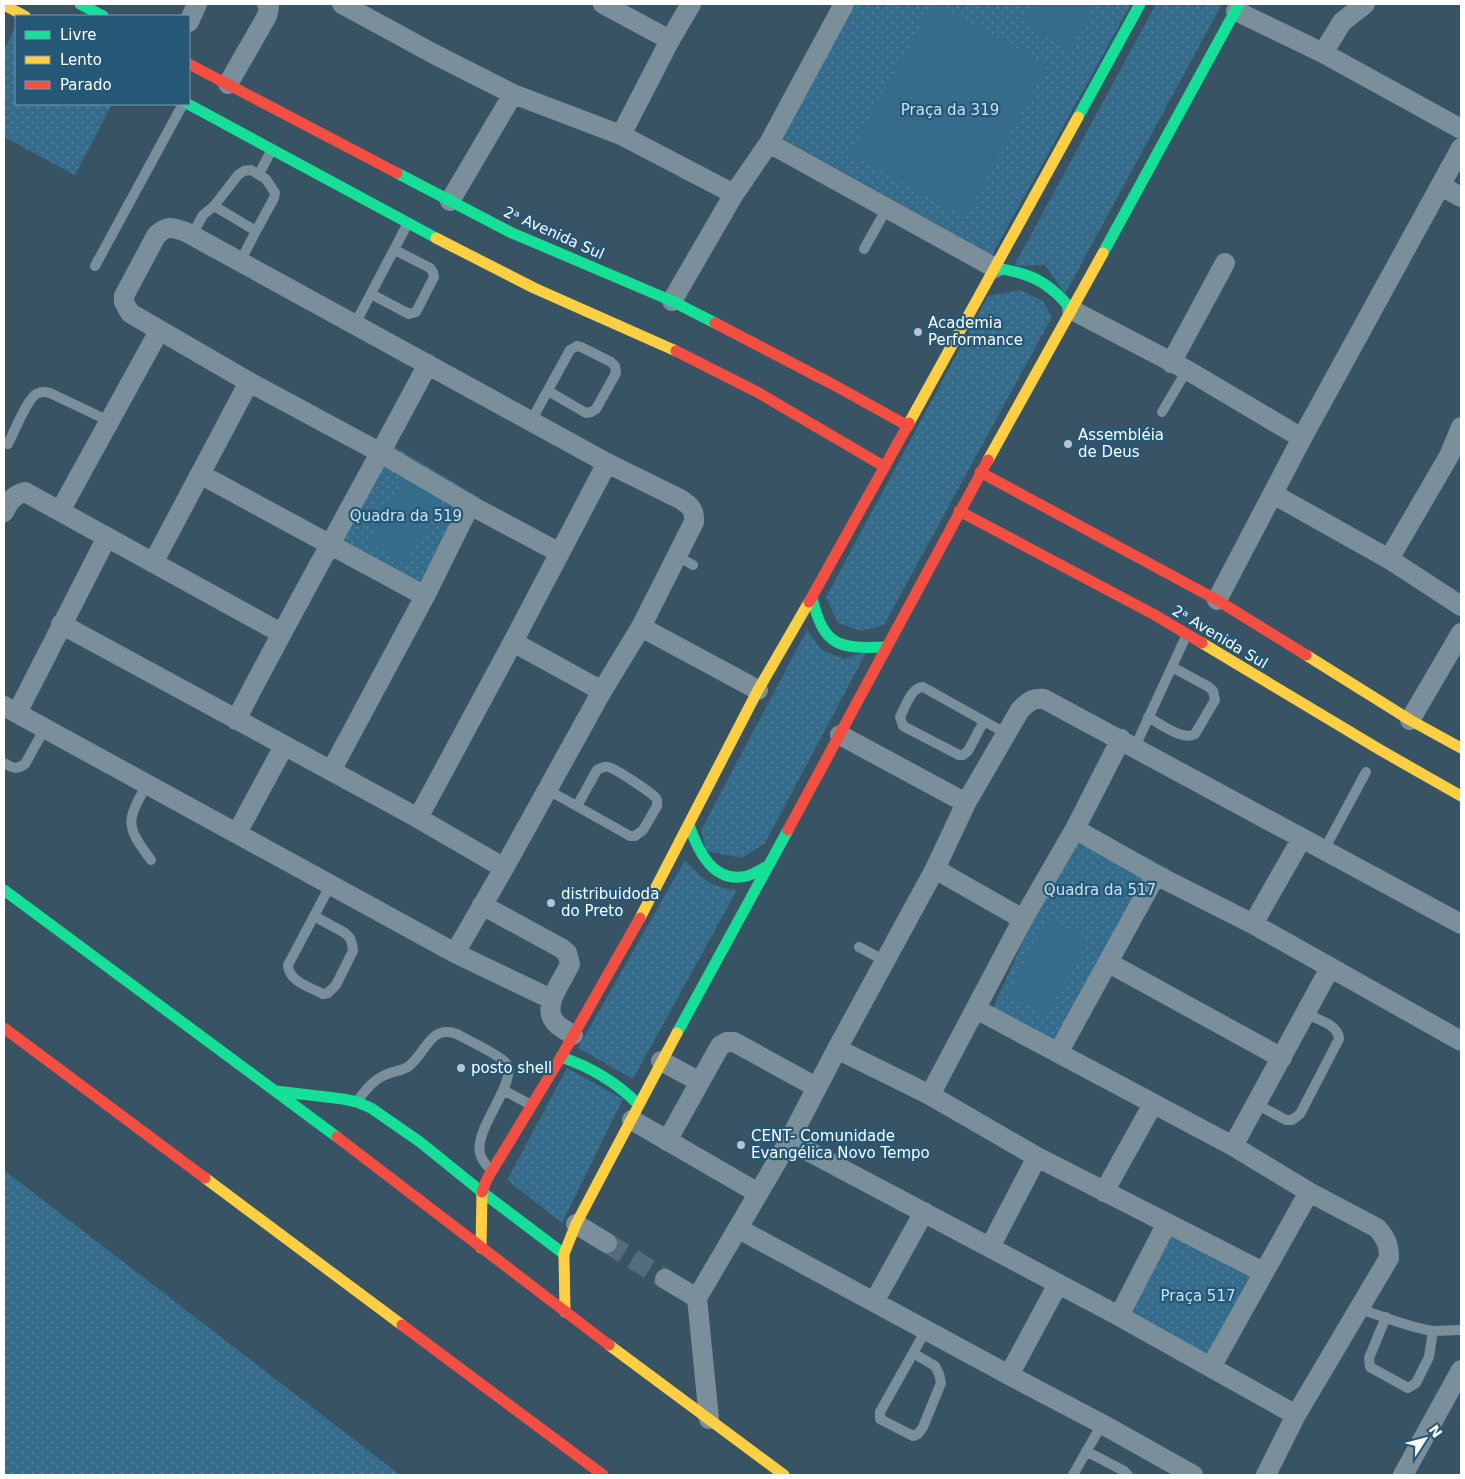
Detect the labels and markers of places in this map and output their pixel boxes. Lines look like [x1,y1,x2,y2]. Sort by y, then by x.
place label: Academia Performance [928,314,1023,349]
marker: Academia Performance [912,326,924,338]
place label: Assembléia de Deus [1078,426,1164,461]
marker: Assembléia de Deus [1062,438,1074,450]
place label: distribuidoda do Preto [561,885,659,920]
marker: distribuidoda do Preto [545,897,557,909]
place label: posto shell [471,1059,552,1077]
marker: posto shell [455,1062,467,1074]
place label: CENT- Comunidade Evangélica Novo Tempo [751,1127,930,1162]
marker: CENT- Comunidade Evangélica Novo Tempo [735,1139,747,1151]

